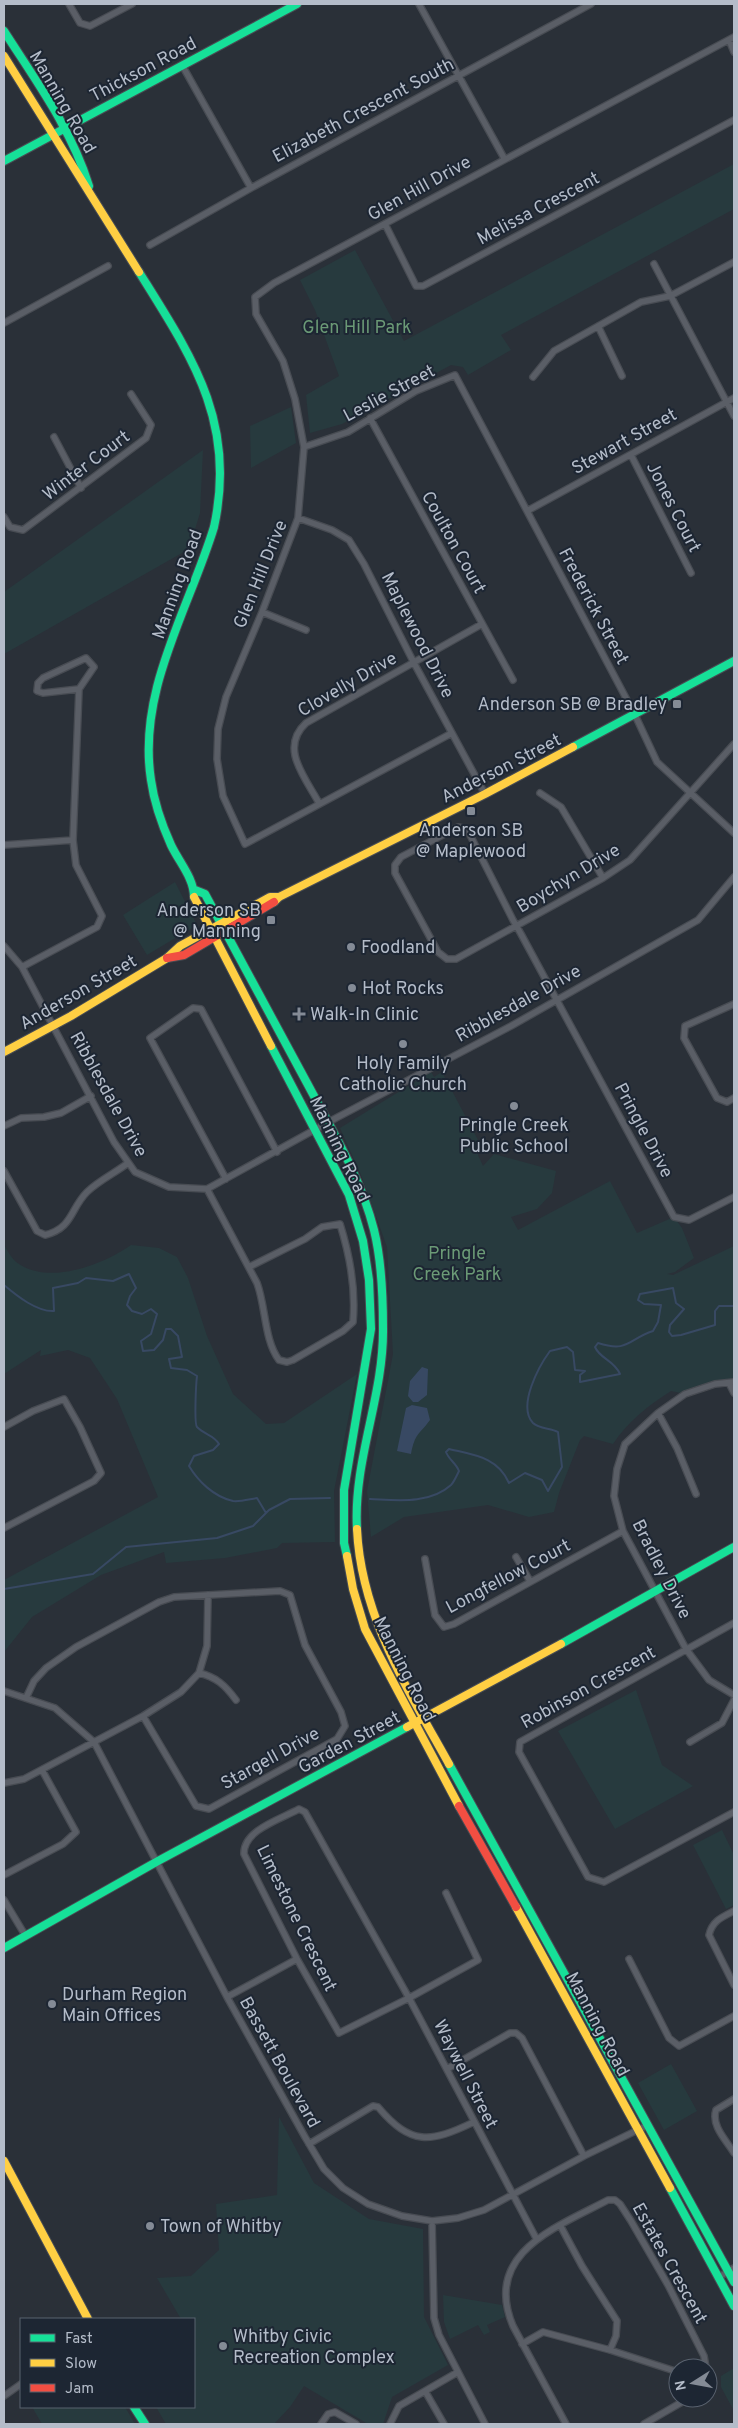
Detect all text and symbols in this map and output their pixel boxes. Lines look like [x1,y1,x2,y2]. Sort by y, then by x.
street label: Thickson Road [86,33,201,108]
street label: Manning Road [23,47,100,158]
street label: Elizabeth Crescent South [269,54,458,169]
street label: Glen Hill Drive [364,151,476,227]
street label: Melissa Crescent [473,167,604,251]
park label: Glen Hill Park [302,317,412,340]
street label: Leslie Street [340,361,440,428]
street label: Stewart Street [568,404,681,481]
street label: Winter Court [39,426,135,506]
street label: Jones Court [640,459,705,557]
street label: Coulton Court [415,487,490,598]
street label: Glen Hill Drive [229,517,294,632]
street label: Manning Road [148,526,209,643]
street label: Frederick Street [552,544,633,669]
street label: Maplewood Drive [375,569,458,703]
street label: Clovelly Drive [294,648,402,723]
place label: Anderson SB @ Bradley [477,694,667,717]
marker: Anderson SB @ Bradley [671,698,683,710]
street label: Anderson Street [438,729,566,809]
marker: Anderson SB @ Maplewood [465,805,477,817]
place label: Anderson SB @ Maplewood [416,820,526,864]
street label: Boychyn Drive [513,839,625,919]
place label: Anderson SB @ Manning [156,900,261,944]
marker: Anderson SB @ Manning [265,914,277,926]
place label: Foodland [361,937,435,960]
marker: Foodland [345,941,357,953]
street label: Anderson Street [16,950,141,1036]
street label: Ribblesdale Drive [452,960,586,1048]
place label: Hot Rocks [362,978,444,1001]
marker: Hot Rocks [346,982,358,994]
place label: Walk-In Clinic [310,1004,419,1027]
marker: Walk-In Clinic [292,1007,306,1021]
street label: Ribblesdale Drive [64,1028,152,1162]
marker: Holy Family Catholic Church [397,1038,409,1050]
place label: Holy Family Catholic Church [339,1053,467,1097]
street label: Pringle Drive [608,1079,677,1182]
street label: Manning Road [303,1093,374,1206]
marker: Pringle Creek Public School [508,1100,520,1112]
place label: Pringle Creek Public School [459,1115,569,1159]
park label: Pringle Creek Park [413,1243,501,1287]
street label: Bradley Drive [626,1516,696,1623]
street label: Longfellow Court [442,1535,575,1620]
street label: Manning Road [367,1613,440,1726]
street label: Robinson Crescent [517,1642,660,1735]
street label: Garden Street [295,1707,405,1780]
street label: Stargell Drive [217,1723,324,1796]
street label: Limestone Crescent [250,1842,341,1996]
street label: Manning Road [559,1968,634,2081]
place label: Durham Region Main Offices [62,1984,187,2028]
street label: Bassett Boulevard [233,1993,324,2132]
marker: Durham Region Main Offices [46,1998,58,2010]
street label: Waywell Street [427,2016,502,2133]
street label: Estates Crescent [626,2199,711,2328]
place label: Town of Whitby [160,2216,282,2239]
marker: Town of Whitby [144,2220,156,2232]
legend [20,2318,195,2408]
place label: Whitby Civic Recreation Complex [233,2326,395,2370]
text: Fast [65,2330,93,2349]
marker: Whitby Civic Recreation Complex [217,2340,229,2352]
text: Slow [65,2355,97,2374]
north arrow [668,2358,718,2408]
text: N [672,2379,691,2392]
text: Jam [65,2380,94,2399]

